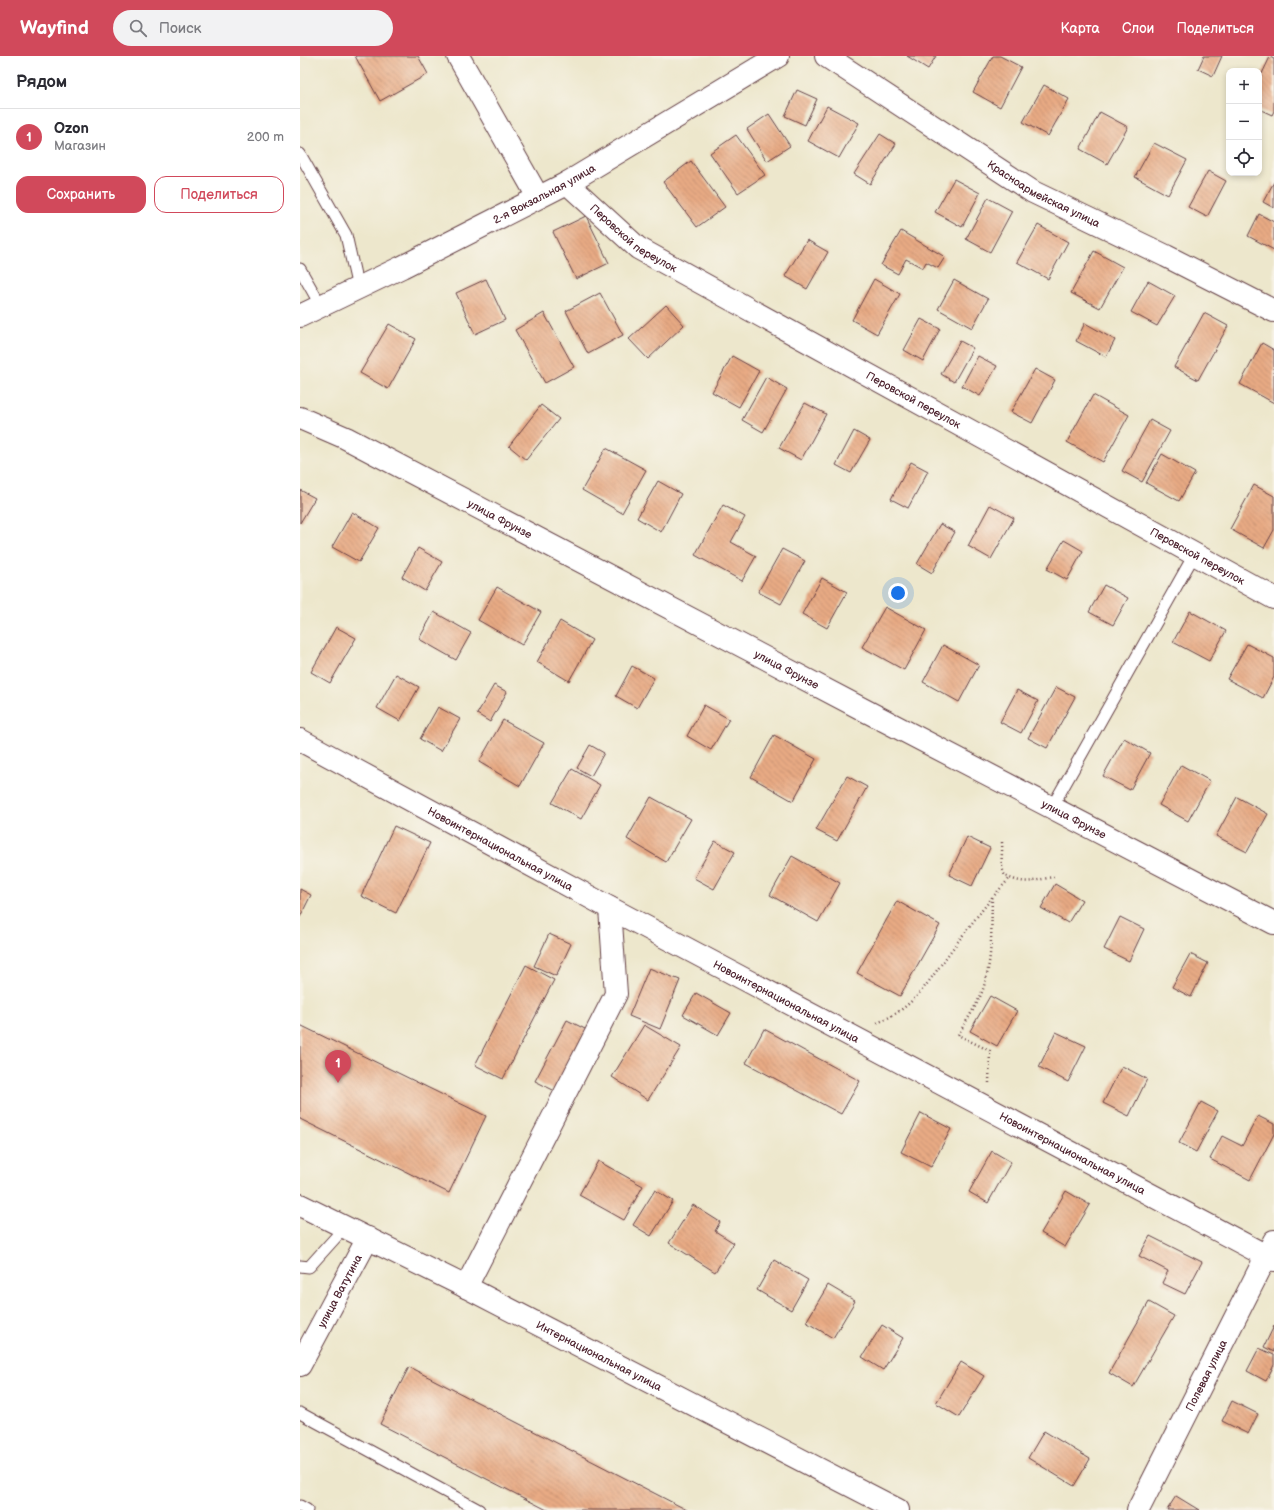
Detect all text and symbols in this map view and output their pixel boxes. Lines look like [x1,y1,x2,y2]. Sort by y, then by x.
search box [113,10,393,46]
text: Wayfind [20,17,89,40]
icon: search [127,17,149,39]
text: Поиск [159,19,202,38]
text: Карта [1060,20,1100,37]
text: Слои [1122,20,1154,37]
text: Поделиться [1176,20,1254,37]
map controls [1226,68,1262,176]
button: + [1226,68,1262,104]
text: Рядом [16,72,67,92]
button: − [1226,104,1262,140]
text: Ozon [54,119,89,138]
text: 1 [26,129,32,145]
text: 200 m [247,129,284,145]
text: Магазин [54,138,106,154]
button: locate [1226,140,1262,176]
street label: Красноармейская улица [985,158,1102,230]
street label: 2-я Вокзальная улица [491,161,598,227]
button: Сохранить [16,176,146,213]
button: Поделиться [154,176,284,213]
street label: Перовской переулок [587,202,679,275]
street label: Перовской переулок [864,369,963,432]
street label: улица Фрунзе [465,497,534,541]
street label: Перовской переулок [1148,525,1247,588]
your location [888,583,908,603]
street label: улица Фрунзе [752,648,821,692]
street label: улица Фрунзе [1039,797,1108,842]
street label: Новоинтернациональная улица [425,804,575,894]
street label: Новоинтернациональная улица [711,958,862,1046]
pin: 1 [325,1050,351,1083]
street label: Новоинтернациональная улица [997,1110,1148,1198]
street label: улица Ватутина [315,1252,365,1330]
street label: Интернациональная улица [534,1318,664,1394]
street label: Полевая улица [1183,1337,1230,1413]

